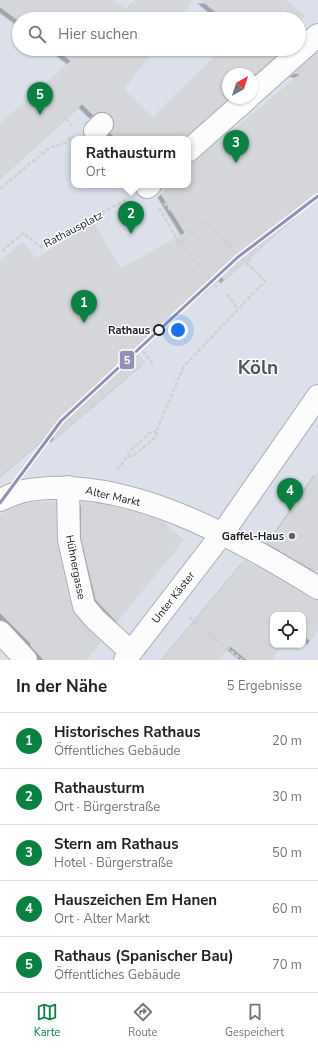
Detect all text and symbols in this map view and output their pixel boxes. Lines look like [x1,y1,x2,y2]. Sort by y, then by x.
search box [12,12,306,56]
icon: search [26,23,48,45]
text: Hier suchen [58,24,138,44]
north arrow [222,68,258,104]
pin: 5 [27,82,53,115]
pin: 3 [223,130,249,163]
popup [71,136,191,188]
text: Rathausturm [86,143,176,163]
text: Ort [86,163,105,181]
pin: 2 [118,201,144,234]
street label: Rathausplatz [41,208,105,251]
pin: 1 [71,290,97,323]
your location [168,320,188,340]
place label: Rathaus [108,323,150,338]
marker: Rathaus [153,324,165,336]
line badge: 5 [119,350,135,370]
text: 5 [124,353,131,368]
district label: Köln [238,355,278,381]
pin: 4 [277,478,303,511]
street label: Alter Markt [84,483,142,510]
place label: Gaffel-Haus [222,529,284,544]
marker: Gaffel-Haus [287,531,297,541]
street label: Hühnergasse [62,534,89,601]
street label: Unter Käster [148,568,198,626]
map controls [270,612,306,648]
button: locate [270,612,306,648]
text: In der Nähe [16,675,107,698]
text: 5 Ergebnisse [227,677,302,695]
text: Historisches Rathaus [54,722,201,742]
text: 1 [25,732,33,750]
text: 20 m [272,732,302,750]
text: Öffentliches Gebäude [54,742,180,760]
text: Rathausturm [54,778,145,798]
text: 2 [25,788,33,806]
text: 30 m [272,788,302,806]
text: Ort · Bürgerstraße [54,798,160,816]
text: Stern am Rathaus [54,834,179,854]
text: 3 [25,844,33,862]
text: 50 m [272,844,302,862]
text: Hotel · Bürgerstraße [54,854,173,872]
text: Hauszeichen Em Hanen [54,890,217,910]
text: 4 [25,900,33,918]
text: 60 m [272,900,302,918]
text: Ort · Alter Markt [54,910,149,928]
text: Rathaus (Spanischer Bau) [54,946,234,966]
text: 5 [25,956,33,974]
text: 70 m [272,956,302,974]
text: Öffentliches Gebäude [54,966,180,984]
tab: Karte [34,1001,60,1040]
tab: Route [128,1001,157,1040]
tab: Gespeichert [225,1001,284,1040]

